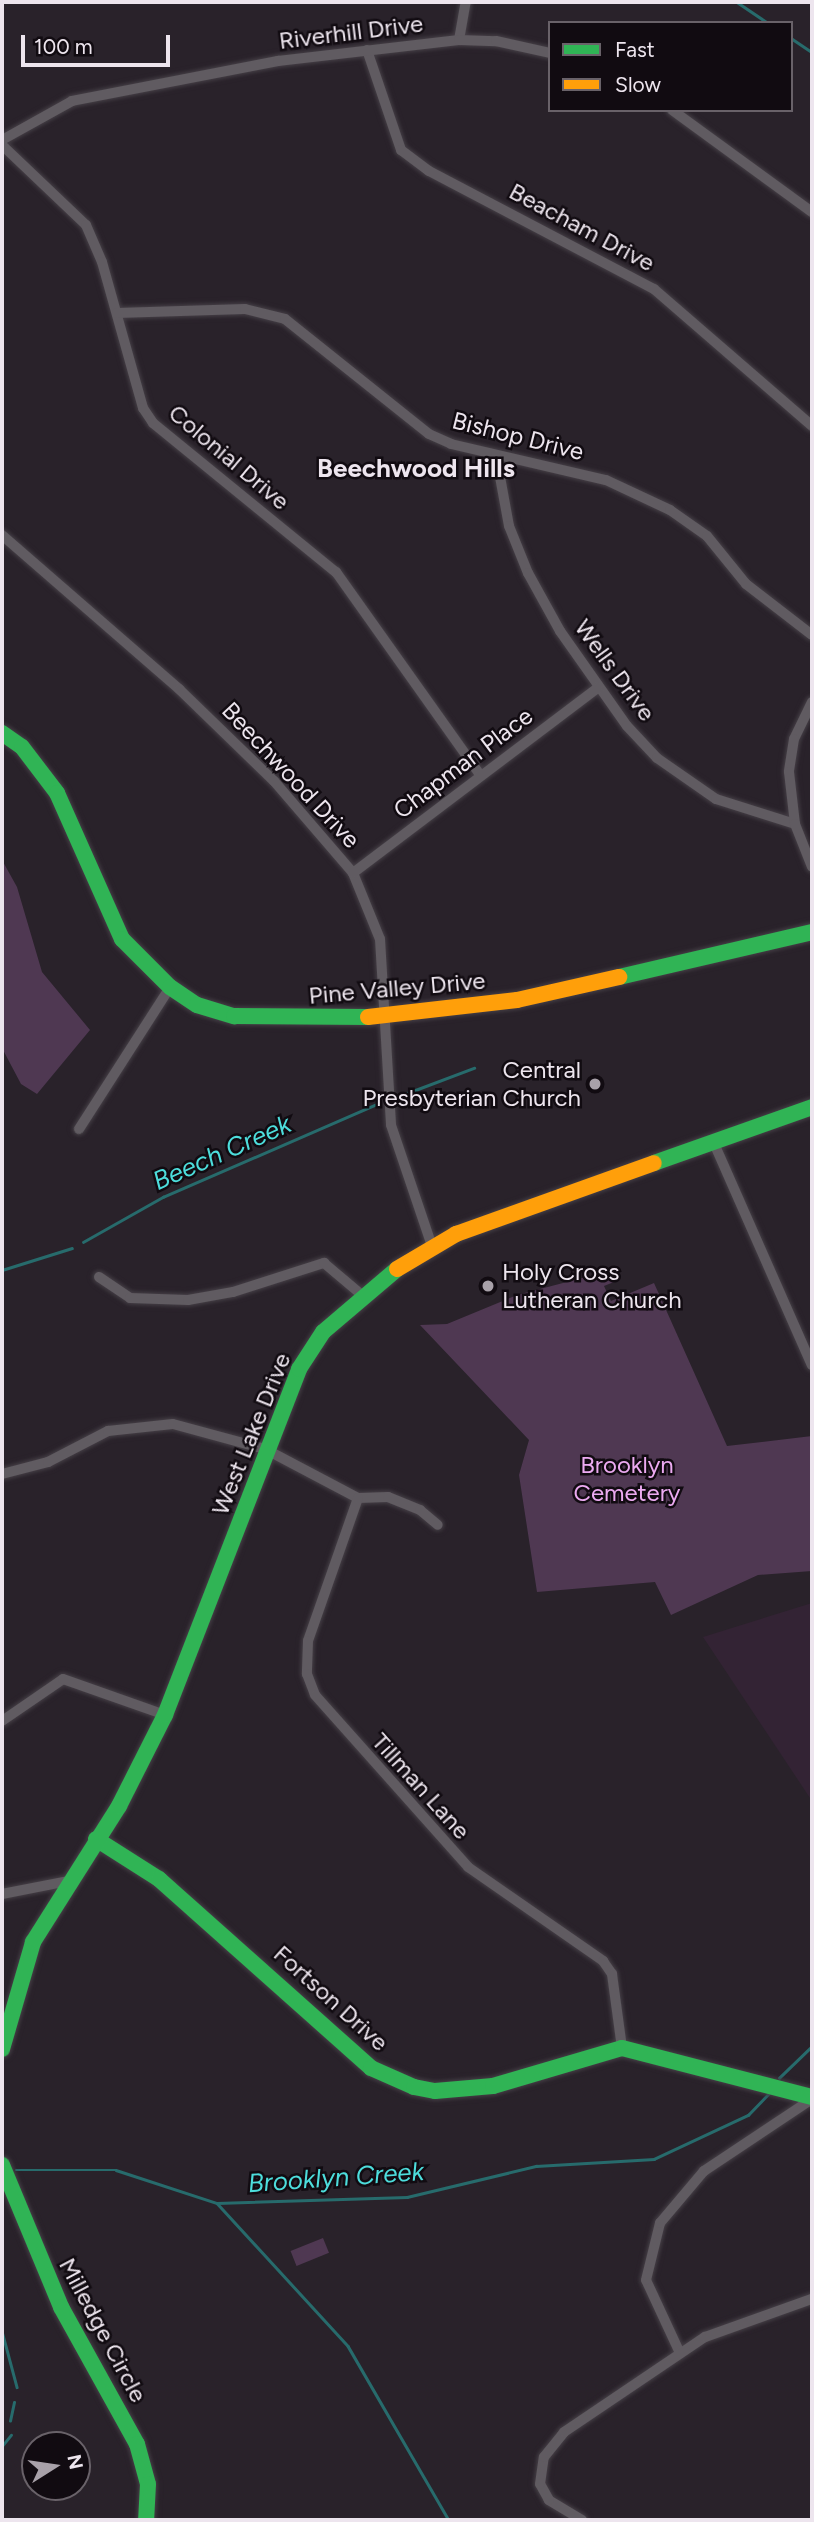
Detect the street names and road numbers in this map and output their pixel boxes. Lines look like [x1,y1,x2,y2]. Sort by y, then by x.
street label: Riverhill Drive [277,9,425,55]
street label: Beacham Drive [504,177,660,277]
street label: Colonial Drive [163,398,295,516]
street label: Bishop Drive [449,406,587,466]
street label: Wells Drive [569,614,661,726]
street label: Beechwood Drive [216,696,366,854]
street label: Chapman Place [388,701,538,825]
street label: Pine Valley Drive [307,966,487,1010]
street label: West Lake Drive [205,1349,297,1519]
street label: Tillman Lane [366,1727,476,1845]
street label: Fortson Drive [268,1939,394,2057]
street label: Milledge Circle [53,2253,153,2407]

